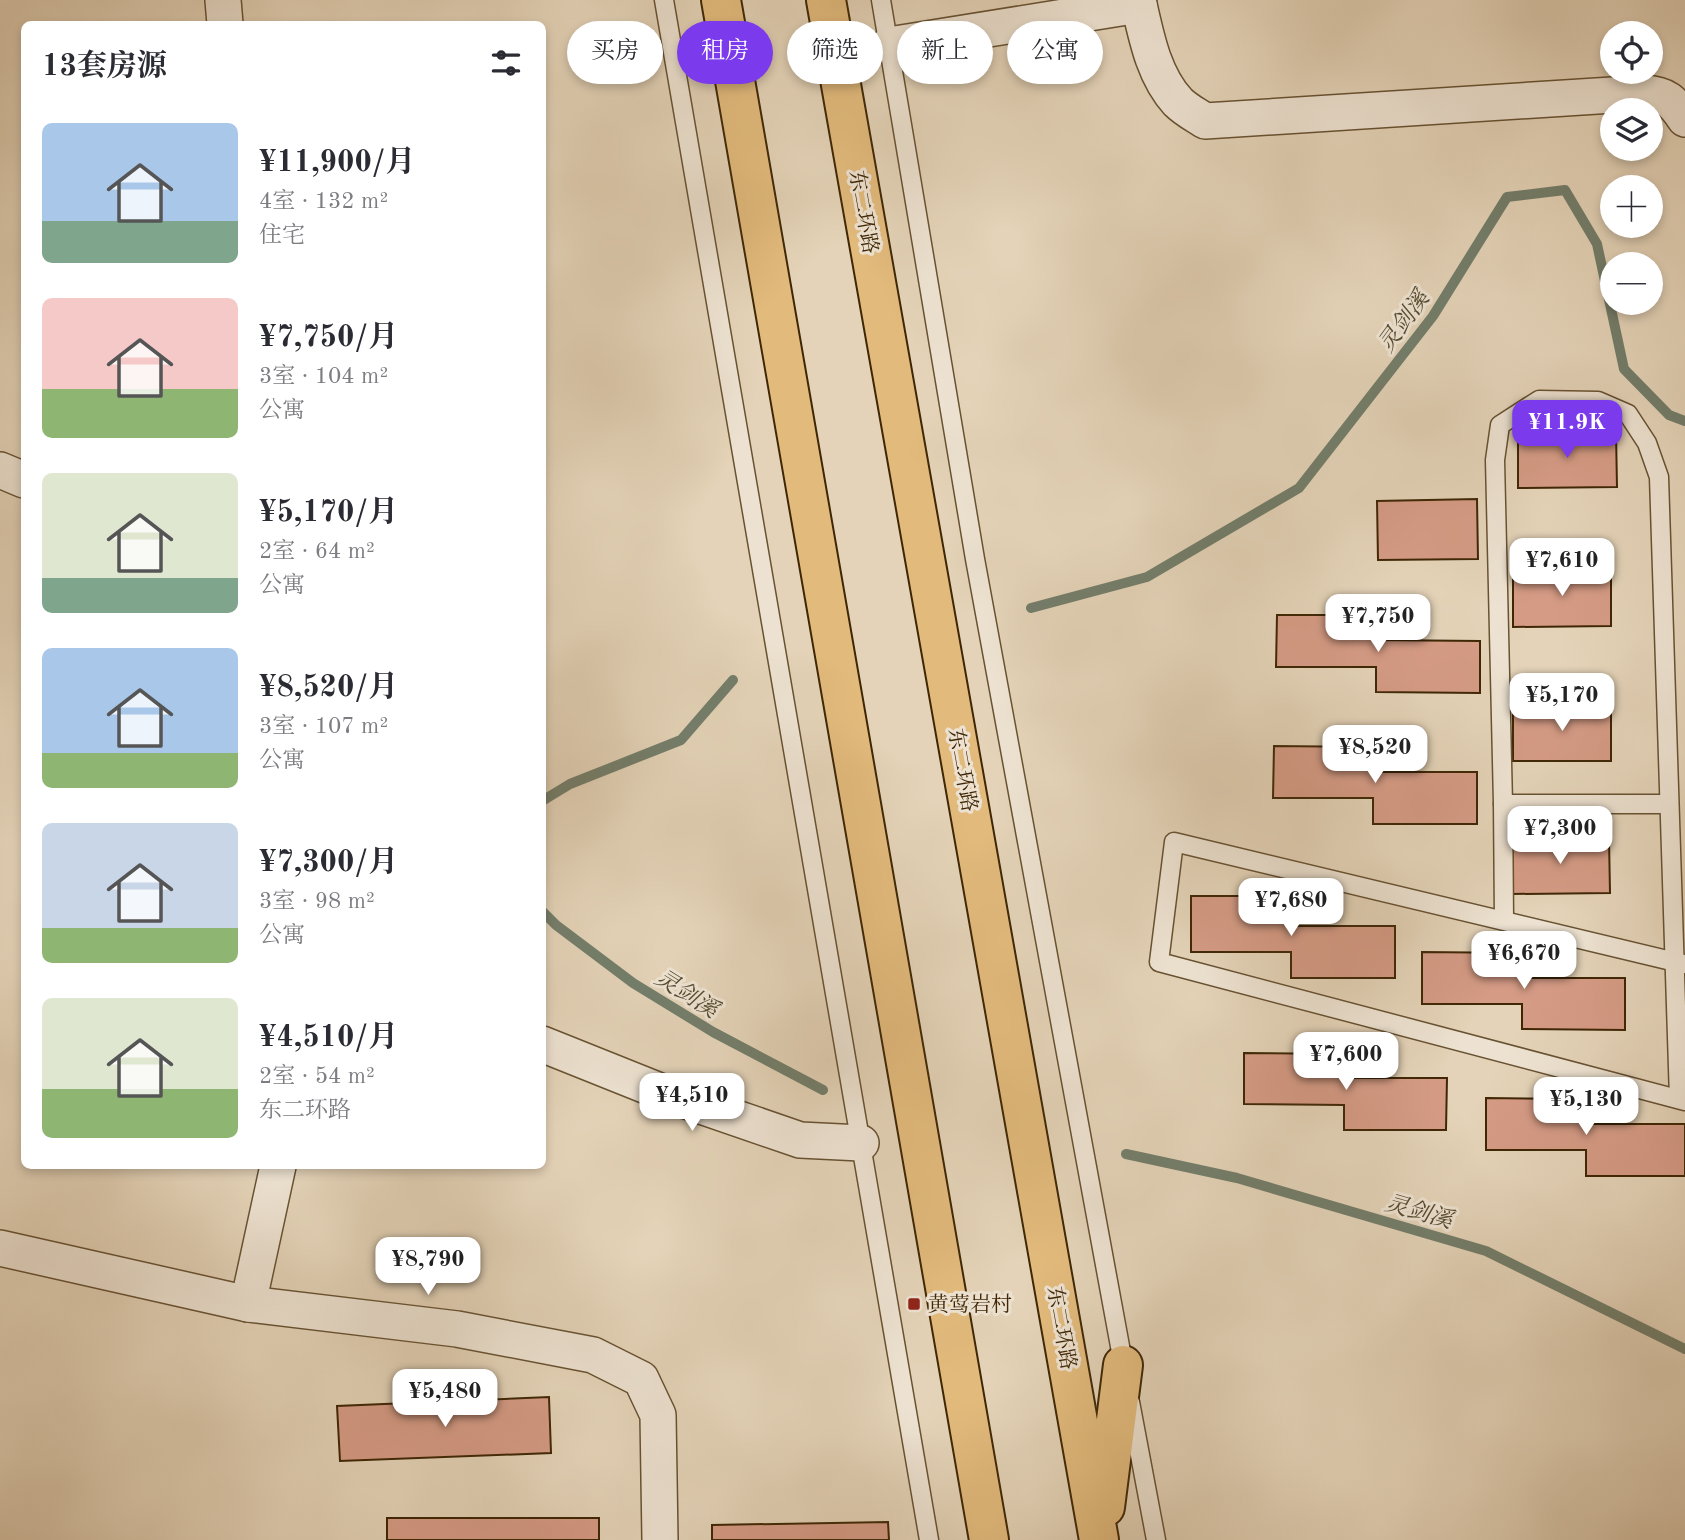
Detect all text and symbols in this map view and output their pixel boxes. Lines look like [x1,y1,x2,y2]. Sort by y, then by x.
chip: 买房 [567,21,663,84]
chip: 租房 [677,21,773,84]
chip: 筛选 [787,21,883,84]
chip: 新上 [897,21,993,84]
chip: 公寓 [1007,21,1103,84]
map controls [1600,21,1663,315]
button: locate [1600,21,1663,84]
icon: filters [487,44,525,82]
text: 13套房源 [42,52,167,82]
button: layers [1600,98,1663,161]
text: ¥11,900/月 [259,148,415,178]
icon: home [98,151,182,235]
street label: 东二环路 [845,169,882,255]
button: + [1600,175,1663,238]
text: 4室 · 132 m² [259,190,388,213]
text: 住宅 [259,224,305,247]
button: − [1600,252,1663,315]
water label: 灵剑溪 [1373,284,1436,357]
text: ¥7,750/月 [259,323,398,353]
icon: home [98,326,182,410]
text: 3室 · 104 m² [259,365,388,388]
text: 公寓 [259,399,305,422]
pin: ¥11.9K [1510,400,1624,460]
text: ¥11.9K [1528,411,1606,434]
text: ¥5,170/月 [259,498,398,528]
icon: home [98,501,182,585]
pin: ¥7,610 [1505,538,1619,598]
text: 2室 · 64 m² [259,540,375,563]
text: ¥7,610 [1525,549,1599,572]
text: 公寓 [259,574,305,597]
pin: ¥7,750 [1321,594,1435,654]
text: ¥7,750 [1341,605,1415,628]
text: ¥8,520/月 [259,673,398,703]
pin: ¥5,170 [1505,674,1619,733]
icon: home [98,676,182,760]
text: ¥5,170 [1525,684,1599,707]
text: 3室 · 107 m² [259,715,388,738]
pin: ¥8,520 [1318,726,1432,785]
street label: 东二环路 [944,727,981,813]
text: ¥8,520 [1338,736,1412,759]
text: 公寓 [259,749,305,772]
pin: ¥7,300 [1503,806,1617,866]
text: ¥7,300 [1523,817,1597,840]
text: ¥7,300/月 [259,848,398,878]
icon: home [98,851,182,935]
pin: ¥7,680 [1234,878,1348,938]
text: ¥7,680 [1254,889,1328,912]
text: 3室 · 98 m² [259,890,375,913]
text: 公寓 [259,924,305,947]
pin: ¥6,670 [1467,932,1581,991]
text: ¥6,670 [1487,942,1561,965]
water label: 灵剑溪 [651,965,725,1024]
text: ¥4,510/月 [259,1023,398,1053]
icon: home [98,1026,182,1110]
pin: ¥7,600 [1289,1032,1403,1092]
text: ¥7,600 [1309,1043,1383,1066]
text: 2室 · 54 m² [259,1065,375,1088]
pin: ¥4,510 [635,1074,749,1133]
pin: ¥5,130 [1529,1078,1643,1137]
text: ¥4,510 [655,1084,729,1107]
text: ¥5,130 [1549,1088,1623,1111]
text: 东二环路 [259,1099,351,1122]
water label: 灵剑溪 [1382,1190,1458,1234]
pin: ¥8,790 [371,1238,485,1297]
text: ¥8,790 [391,1248,465,1271]
street label: 东二环路 [1043,1285,1080,1371]
place label: 黄莺岩村 [928,1293,1012,1316]
marker: 黄莺岩村 [906,1296,922,1312]
pin: ¥5,480 [388,1370,502,1429]
text: ¥5,480 [408,1380,482,1403]

